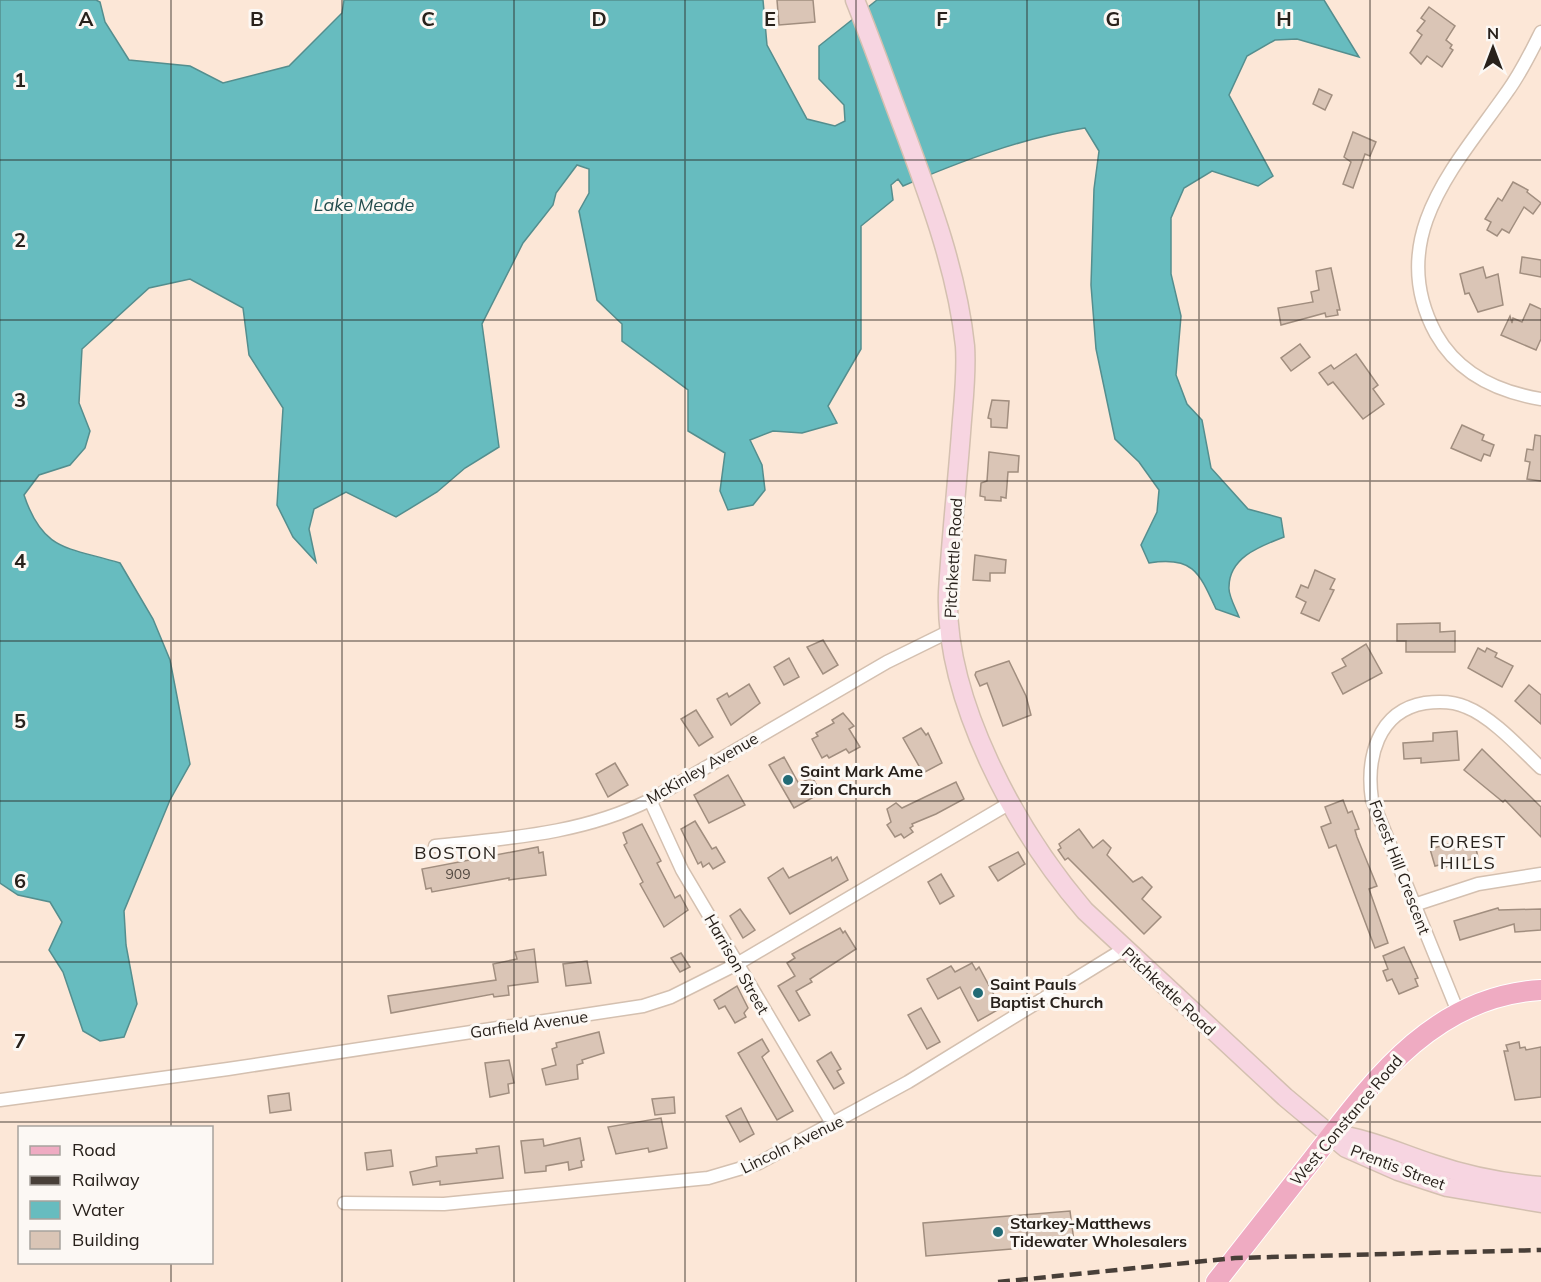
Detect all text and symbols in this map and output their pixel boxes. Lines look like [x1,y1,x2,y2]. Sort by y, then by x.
text: A [79,6,94,31]
text: B [250,6,264,31]
text: C [421,6,435,31]
text: D [591,6,607,31]
text: E [764,6,776,31]
text: F [936,6,948,31]
text: G [1106,6,1120,31]
text: H [1276,6,1292,31]
north arrow [1463,18,1523,78]
text: N [1487,23,1499,43]
text: 1 [14,67,26,92]
water label: Lake Meade [314,193,415,216]
text: 2 [14,227,26,252]
text: 3 [14,387,26,412]
street label: Pitchkettle Road [940,497,966,619]
text: 4 [14,548,26,573]
text: 5 [14,708,26,733]
street label: McKinley Avenue [643,728,761,808]
place label: Saint Mark Ame Zion Church [800,761,923,799]
marker: Saint Mark Ame Zion Church [781,773,795,787]
street label: Forest Hill Crescent [1365,797,1435,937]
district label: FOREST HILLS [1429,830,1507,874]
district label: BOSTON [414,841,498,864]
house number: 909 [445,865,471,883]
text: 6 [14,868,26,893]
street label: Harrison Street [700,910,774,1018]
street label: Pitchkettle Road [1118,943,1220,1039]
place label: Saint Pauls Baptist Church [990,974,1103,1012]
marker: Saint Pauls Baptist Church [971,986,985,1000]
street label: Garfield Avenue [469,1006,589,1042]
text: 7 [14,1028,26,1053]
street label: West Constance Road [1286,1051,1406,1189]
street label: Lincoln Avenue [737,1110,847,1178]
legend [18,1126,213,1264]
text: Road [72,1138,116,1161]
street label: Prentis Street [1348,1140,1449,1194]
text: Railway [72,1168,140,1191]
text: Water [72,1198,125,1221]
place label: Starkey-Matthews Tidewater Wholesalers [1010,1213,1187,1251]
marker: Starkey-Matthews Tidewater Wholesalers [991,1225,1005,1239]
text: Building [72,1228,140,1251]

